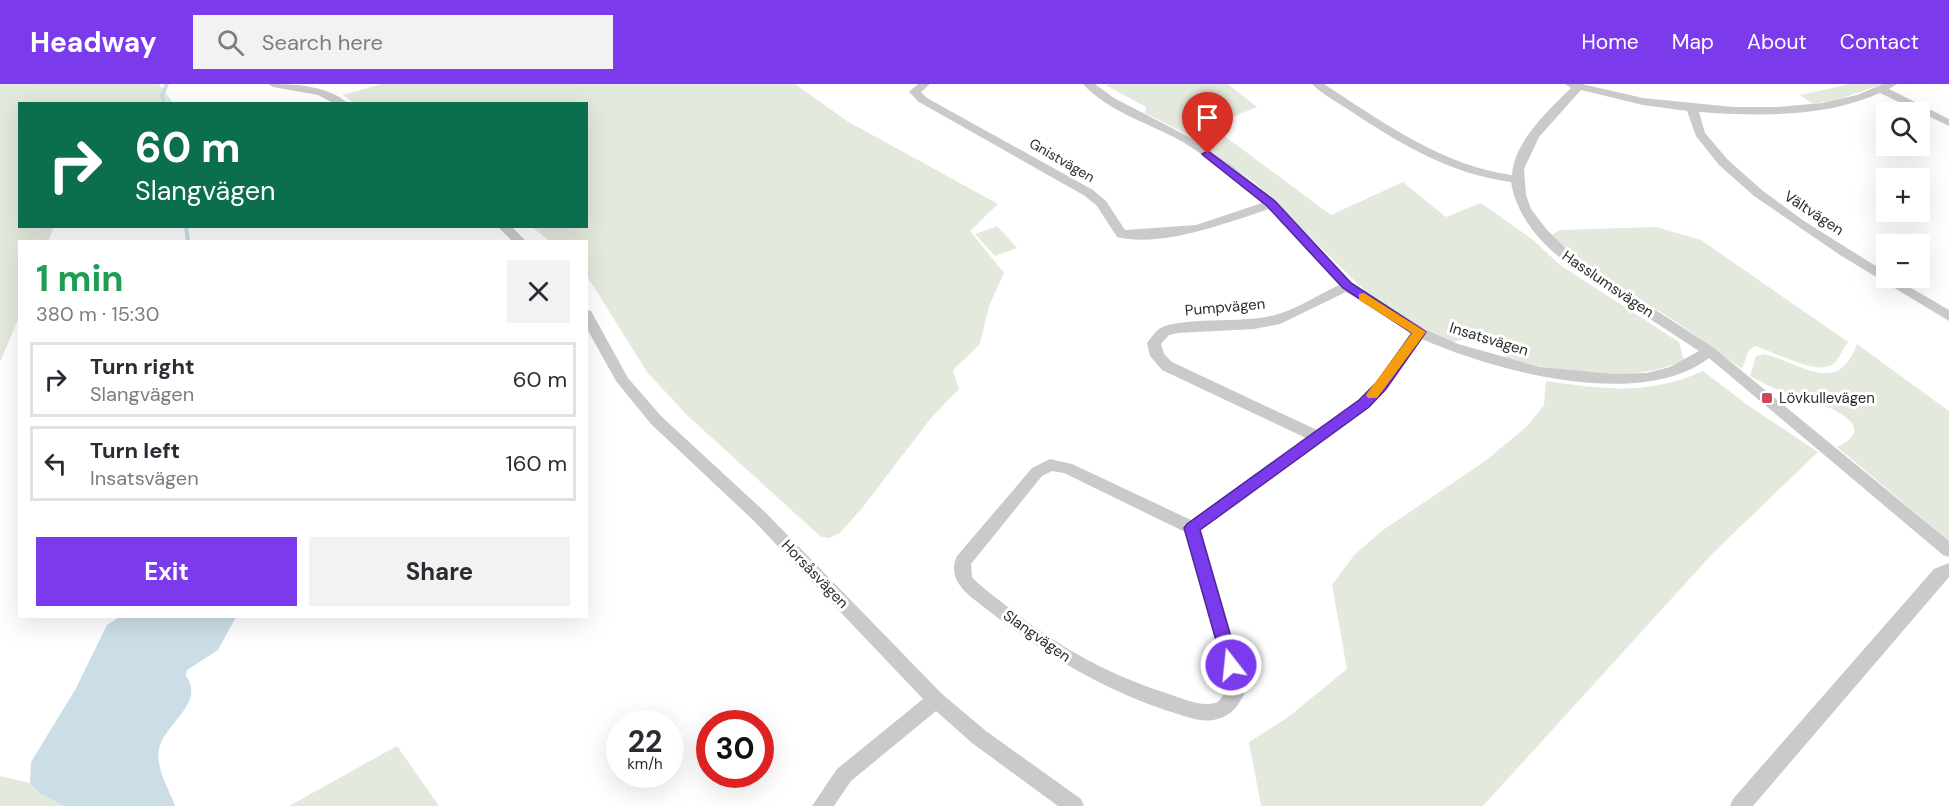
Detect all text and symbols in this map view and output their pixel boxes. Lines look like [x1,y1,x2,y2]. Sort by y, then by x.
search box [193,15,613,69]
text: Headway [30,24,157,61]
icon: search [214,26,247,59]
text: Search here [262,28,383,57]
text: Home [1581,28,1639,56]
text: Map [1672,28,1714,56]
text: About [1747,28,1807,56]
text: Contact [1840,28,1919,56]
pin [1182,92,1233,154]
icon: arrive [1191,101,1224,134]
map controls [1876,102,1930,288]
button: search [1876,102,1930,156]
text: 60 m [135,120,241,175]
icon: right [36,126,114,204]
street label: Gnistvägen [1026,134,1098,186]
button: + [1876,168,1930,222]
text: Slangvägen [135,173,276,208]
street label: Vältvägen [1780,186,1848,240]
button: − [1876,234,1930,288]
street label: Hasslumsvägen [1558,246,1658,322]
text: 1 min [36,255,124,302]
button: close [507,260,570,323]
street label: Pumpvägen [1184,294,1266,320]
text: 380 m · 15:30 [36,301,159,327]
street label: Insatsvägen [1447,318,1531,360]
text: Turn right [90,352,195,381]
icon: right [39,363,72,396]
text: 60 m [513,365,567,394]
text: Slangvägen [90,381,194,407]
place label: Lövkullevägen [1779,388,1875,408]
marker: Lövkullevägen [1760,391,1774,405]
text: Turn left [90,436,180,465]
icon: left [39,447,72,480]
text: 160 m [506,449,567,478]
text: Insatsvägen [90,465,199,491]
street label: Horsåsvägen [777,535,853,613]
button: Exit [36,537,297,606]
button: Share [309,537,570,606]
street label: Slangvägen [999,605,1075,667]
position arrow [1199,633,1263,697]
speed limit sign: 30 [696,710,774,788]
text: 22 [628,722,662,761]
text: km/h [627,754,663,774]

